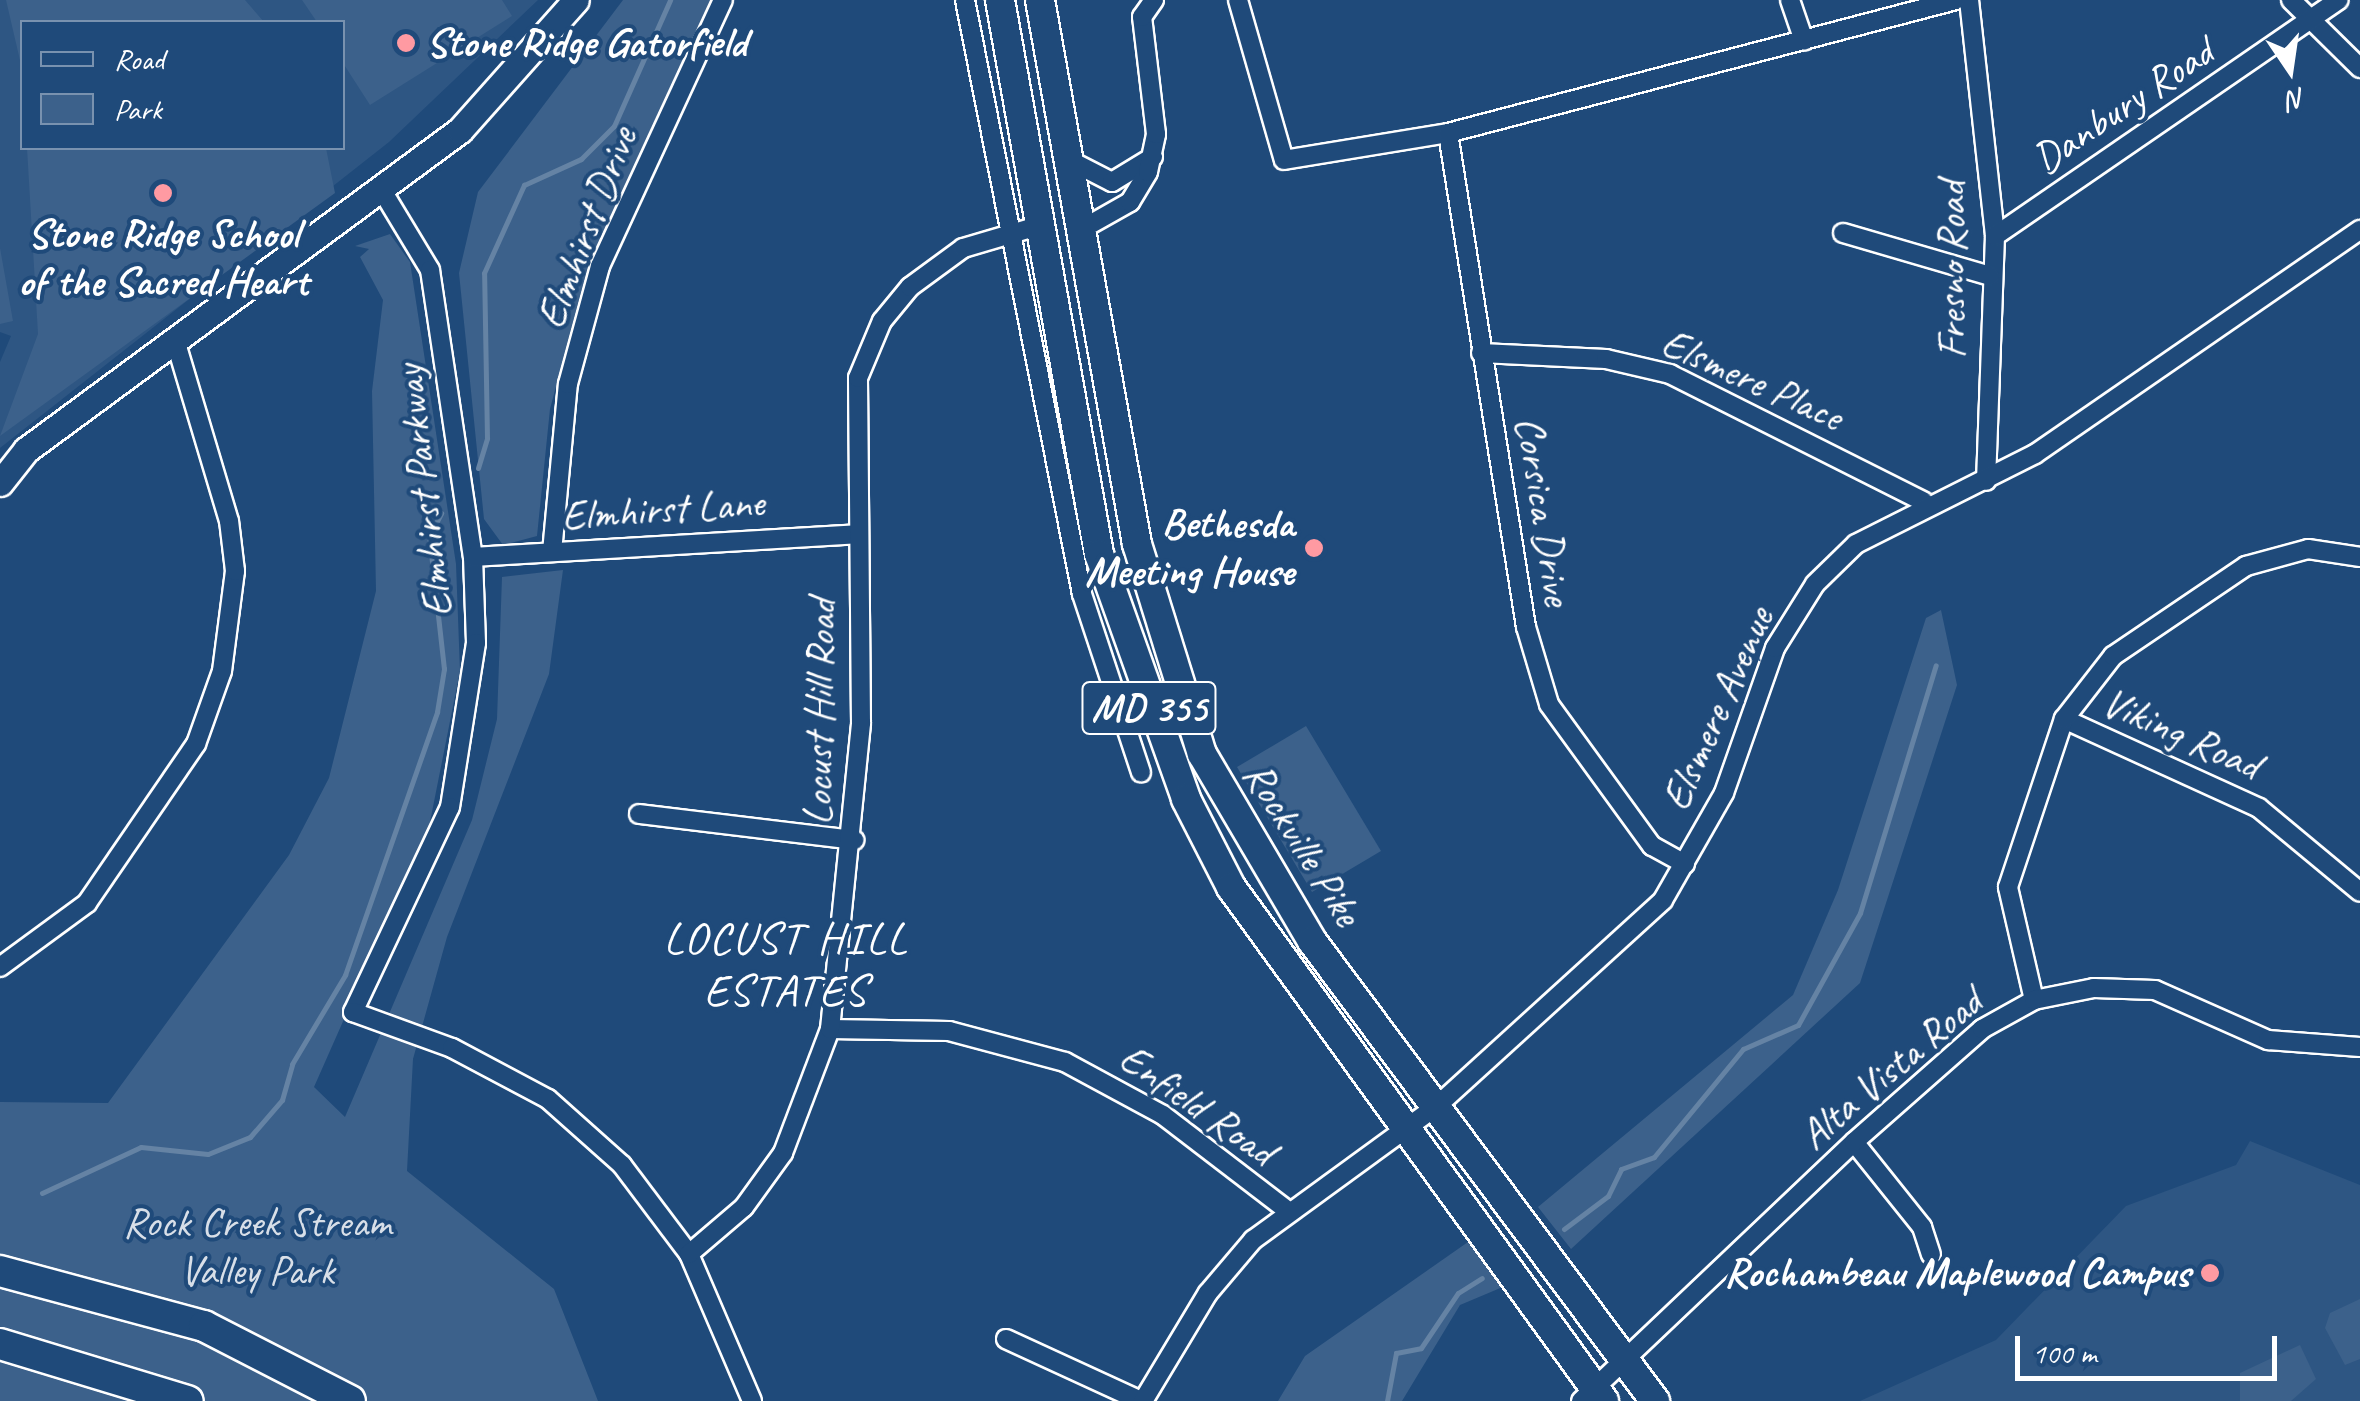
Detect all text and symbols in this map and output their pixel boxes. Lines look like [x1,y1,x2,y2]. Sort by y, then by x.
place label: Stone Ridge Gatorfield [426,18,749,68]
legend [20,20,345,150]
north arrow [2240,20,2340,120]
street label: Danbury Road [2024,28,2222,184]
marker: Stone Ridge Gatorfield [395,32,417,54]
text: Road [114,40,164,78]
text: N [2284,81,2309,119]
text: Park [114,90,162,128]
street label: Elmhirst Drive [526,121,648,335]
marker: Stone Ridge School of the Sacred Heart [152,182,174,204]
street label: Fresno Road [1927,182,1977,358]
place label: Stone Ridge School of the Sacred Heart [18,209,308,308]
street label: Elsmere Place [1653,318,1851,442]
street label: Elmhirst Parkway [383,361,465,621]
street label: Corsica Drive [1503,413,1583,609]
street label: Elmhirst Lane [559,478,767,542]
place label: Bethesda Meeting House [1085,499,1294,598]
marker: Bethesda Meeting House [1303,537,1325,559]
street label: Locust Hill Road [793,598,847,826]
street label: Elsmere Avenue [1651,600,1785,818]
road number: MD 355 [1079,673,1219,743]
street label: Viking Road [2095,677,2267,791]
street label: Rockville Pike [1232,753,1372,935]
district label: LOCUST HILL ESTATES [664,912,908,1018]
street label: Alta Vista Road [1789,978,1993,1160]
street label: Enfield Road [1110,1033,1284,1177]
park label: Rock Creek Stream Valley Park [122,1198,392,1296]
place label: Rochambeau Maplewood Campus [1725,1248,2190,1298]
marker: Rochambeau Maplewood Campus [2199,1262,2221,1284]
scale bar [2020,1316,2282,1378]
text: 100 m [2032,1334,2097,1372]

